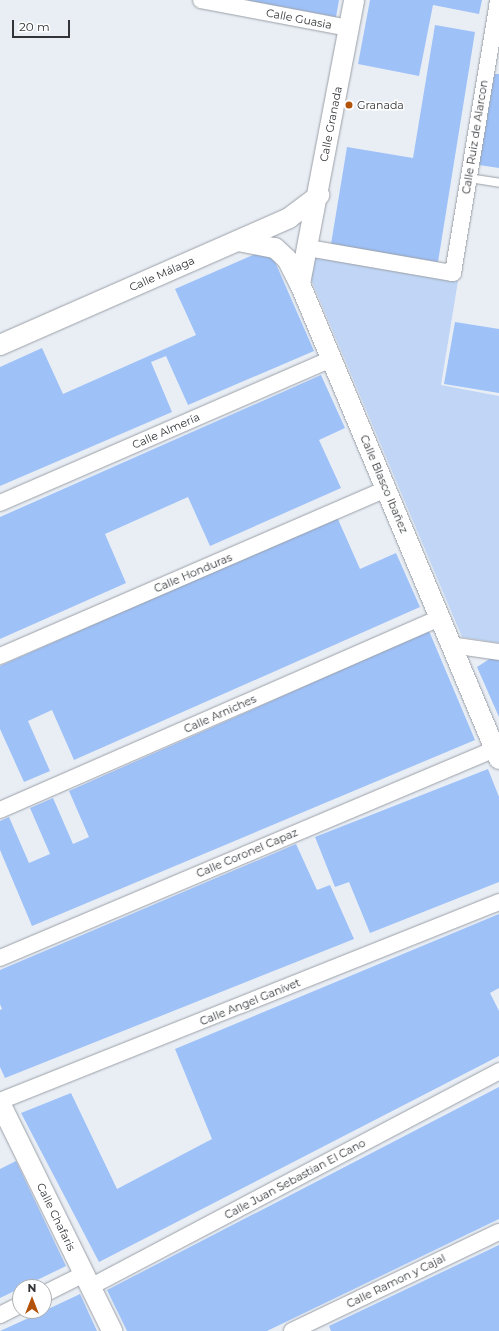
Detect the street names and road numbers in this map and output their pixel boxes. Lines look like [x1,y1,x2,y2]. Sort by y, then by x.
street label: Calle Guasia [265,6,333,32]
street label: Calle Ruiz de Alarcon [459,79,491,195]
street label: Calle Granada [317,85,345,163]
street label: Calle Málaga [127,254,197,294]
street label: Calle Almería [130,410,202,452]
street label: Calle Blasco Ibañez [357,433,411,535]
street label: Calle Honduras [152,551,234,595]
street label: Calle Arniches [182,692,258,736]
street label: Calle Coronel Capaz [194,826,300,880]
street label: Calle Angel Ganivet [198,976,302,1028]
street label: Calle Juan Sebastian El Cano [222,1136,368,1222]
street label: Calle Chafaris [34,1181,78,1253]
street label: Calle Ramon y Cajal [344,1251,448,1311]

